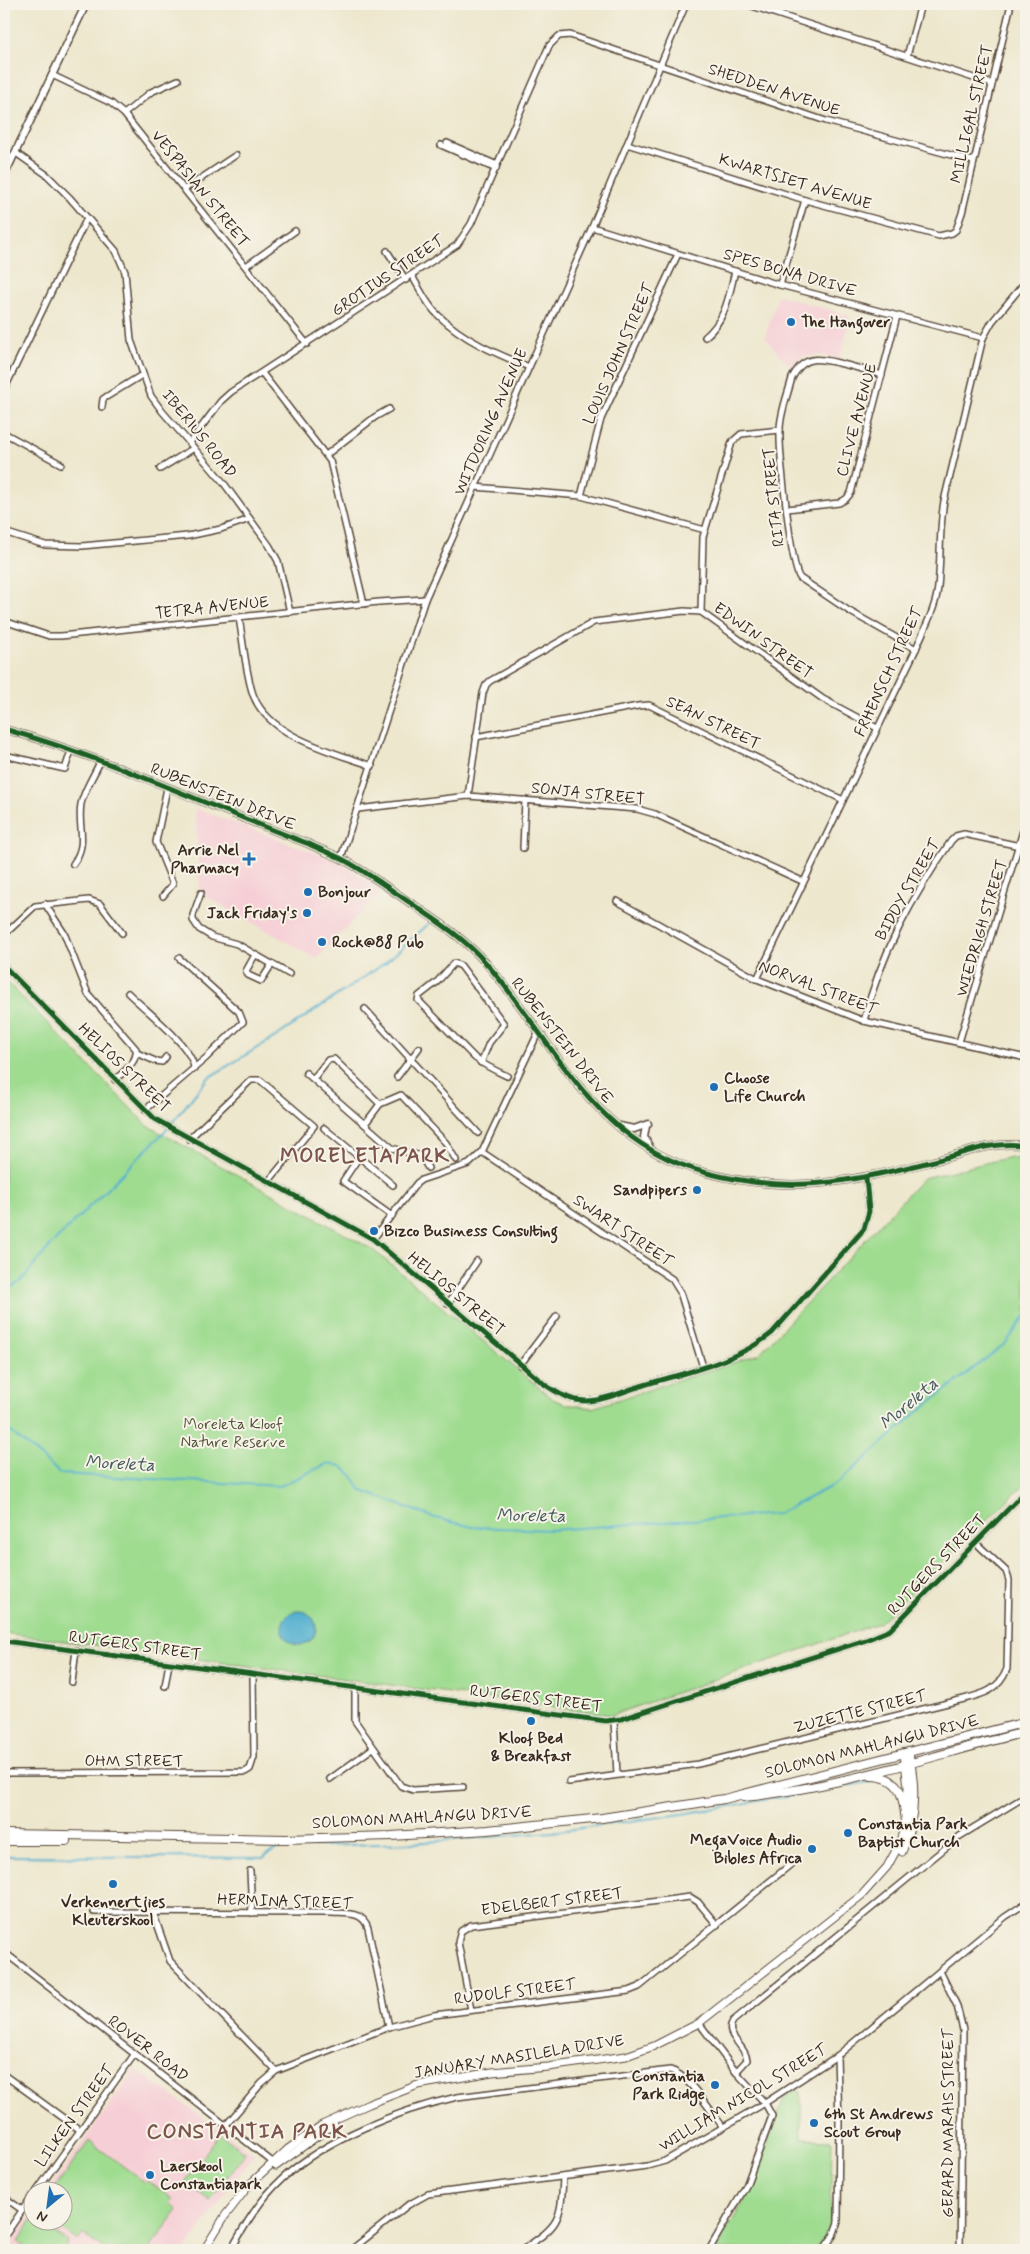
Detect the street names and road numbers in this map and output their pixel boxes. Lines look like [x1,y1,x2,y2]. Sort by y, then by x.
street label: MILLIGAL STREET [946,43,998,185]
street label: SHEDDEN AVENUE [705,59,843,121]
street label: VESPASIAN STREET [146,126,254,252]
street label: KWARTSIET AVENUE [716,149,874,215]
street label: GROTIUS STREET [328,230,449,322]
street label: SPES BONA DRIVE [721,244,859,302]
street label: LOUIS JOHN STREET [578,279,660,428]
street label: WITDORING AVENUE [449,345,533,499]
street label: CLIVE AVENUE [832,361,882,479]
street label: IBERIUS ROAD [157,385,241,483]
street label: RITA STREET [758,446,790,548]
street label: TETRA AVENUE [154,592,270,624]
street label: EDWIN STREET [709,598,817,684]
street label: FRHENSCH STREET [850,603,929,740]
street label: SEAN STREET [662,691,764,755]
street label: RUBENSTEIN DRIVE [147,758,299,836]
street label: SONJA STREET [530,778,646,810]
street label: BIDDY STREET [870,834,946,945]
street label: WIEDRIGH STREET [951,857,1013,999]
street label: NORVAL STREET [756,956,881,1021]
street label: RUBENSTEIN DRIVE [506,974,618,1108]
street label: HELIOS STREET [73,1019,175,1117]
street label: SWART STREET [569,1190,678,1273]
street label: HELIOS STREET [403,1247,509,1341]
street label: RUTGERS STREET [883,1510,991,1620]
street label: RUTGERS STREET [68,1626,202,1666]
street label: RUTGERS STREET [469,1680,603,1718]
street label: ZUZETTE STREET [791,1685,930,1739]
street label: SOLOMON MAHLANGU DRIVE [763,1710,981,1784]
street label: OHM STREET [85,1751,184,1772]
street label: SOLOMON MAHLANGU DRIVE [312,1802,532,1834]
street label: EDELBERT STREET [480,1883,624,1921]
street label: HERMINA STREET [217,1889,354,1915]
street label: RUDOLF STREET [453,1974,578,2010]
street label: ROVER ROAD [103,2011,193,2087]
street label: GERARD MARAIS STREET [938,2027,959,2218]
street label: JANUARY MASILELA DRIVE [412,2030,626,2084]
street label: WILLIAM NICOL STREET [655,2039,832,2157]
street label: LILKEN STREET [31,2060,120,2171]

